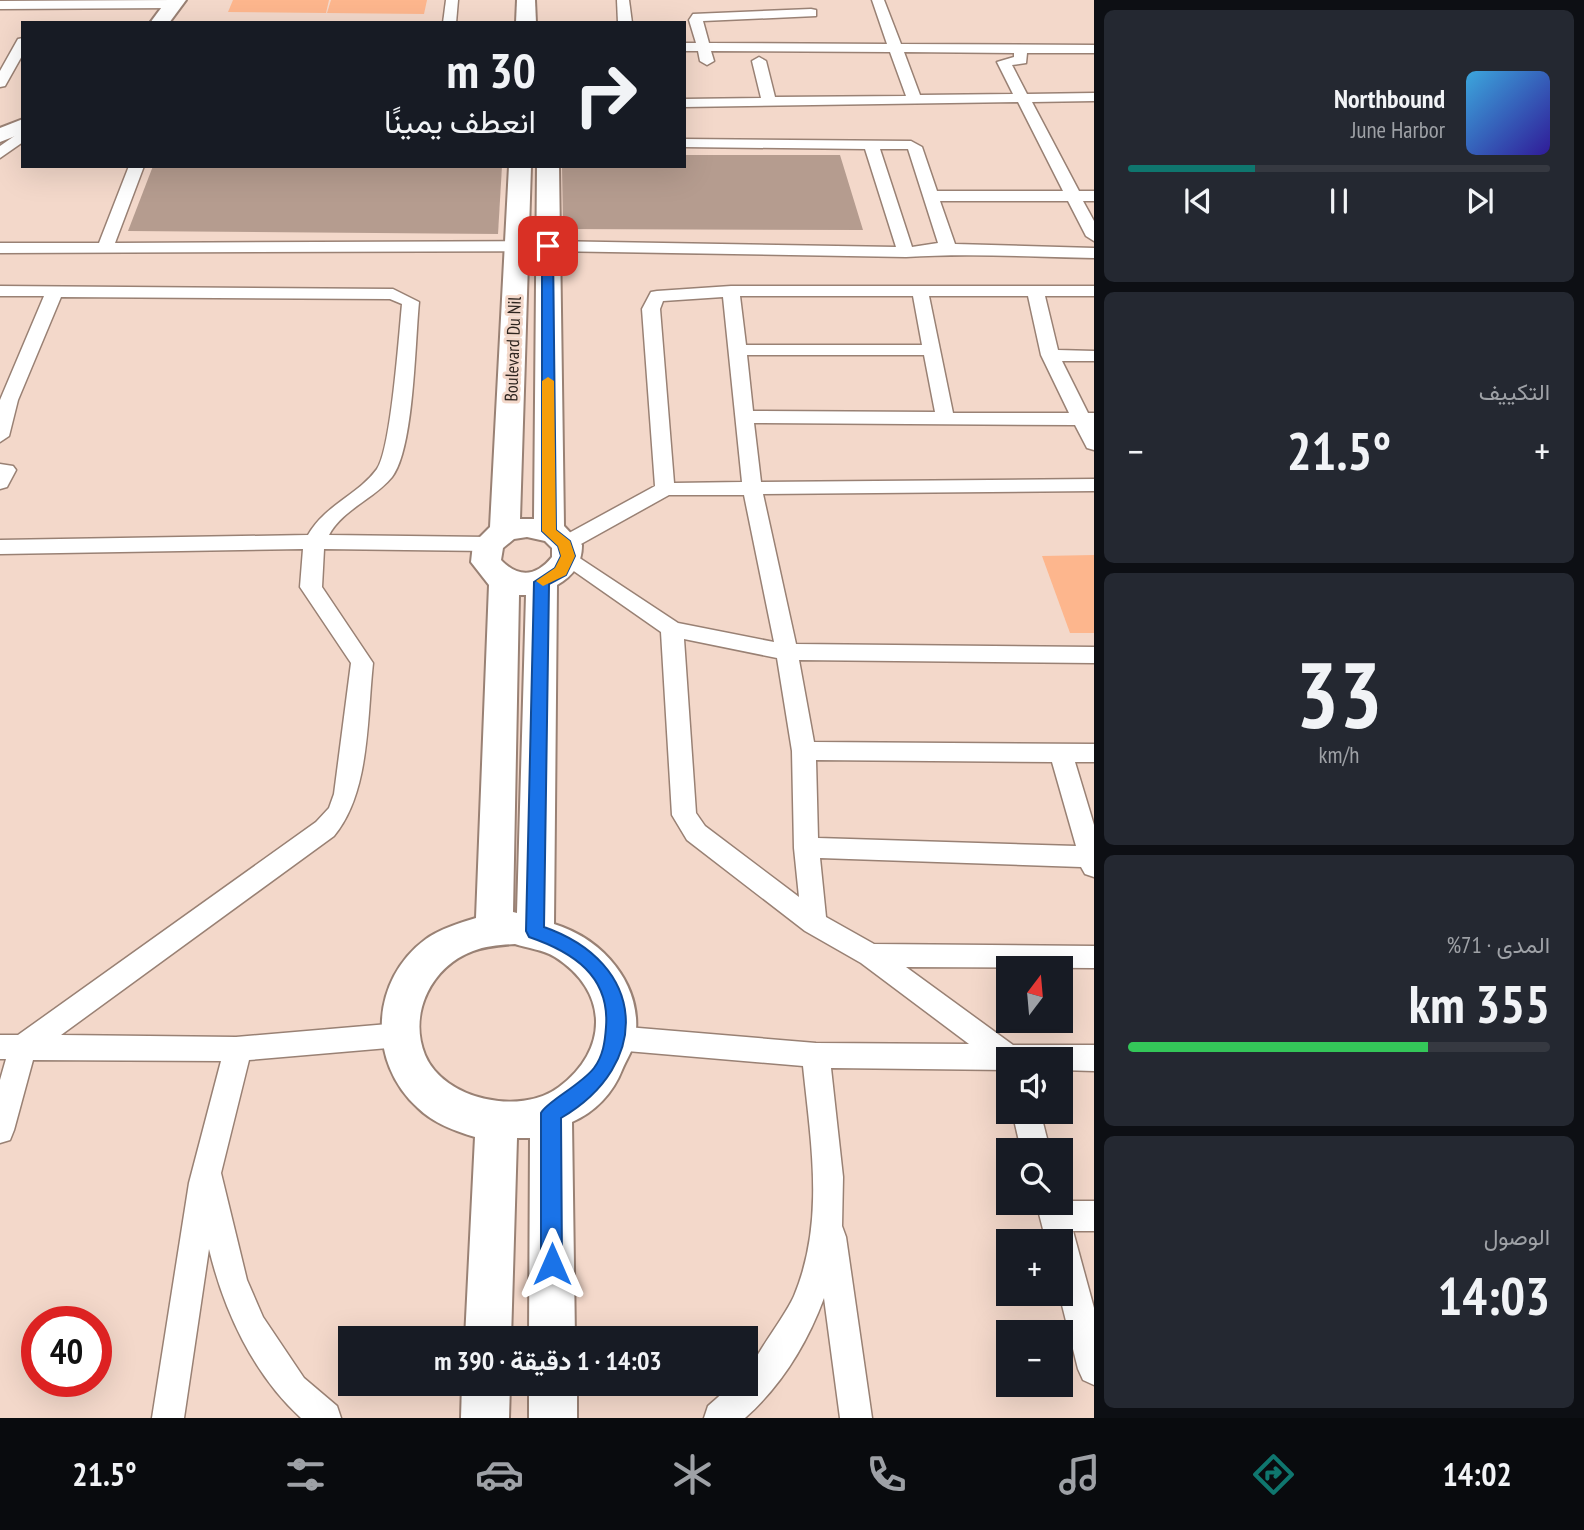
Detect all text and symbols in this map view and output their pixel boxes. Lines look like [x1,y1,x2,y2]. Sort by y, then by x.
text: 30 m [447,38,536,102]
icon: right [560,49,651,140]
text: Northbound [1334,82,1445,115]
text: انعطف يمينًا [384,100,536,142]
text: June Harbor [1351,115,1445,144]
icon: previous [1179,182,1217,220]
icon: pause [1320,182,1358,220]
icon: next [1461,182,1499,220]
pin [518,216,578,276]
icon: arrive [529,227,567,265]
street label: Boulevard Du Nil [499,295,526,402]
text: التكييف [1479,377,1550,406]
text: 21.5° [1287,417,1391,484]
text: − [1128,426,1144,475]
text: + [1534,426,1550,475]
text: 33 [1296,635,1383,753]
text: km/h [1319,740,1359,769]
text: المدى · 71% [1446,930,1550,959]
north arrow [996,956,1073,1032]
map controls [996,956,1073,1397]
text: 355 km [1409,970,1550,1037]
button: sound [996,1047,1073,1124]
button: search [996,1138,1073,1215]
text: الوصول [1484,1222,1550,1251]
position arrow [515,1227,589,1301]
button: + [996,1229,1073,1306]
text: 14:03 [1438,1262,1550,1329]
speed limit sign: 40 [21,1306,112,1397]
button: − [996,1320,1073,1397]
text: 14:03 · 1 دقيقة · 390 m [434,1344,662,1377]
icon: filters [281,1450,330,1499]
icon: car [475,1450,524,1499]
icon: climate [668,1450,717,1499]
icon: phone [862,1450,911,1499]
icon: music [1055,1450,1104,1499]
icon: directions [1249,1450,1298,1499]
text: 21.5° [72,1453,137,1495]
text: 14:02 [1443,1453,1512,1495]

